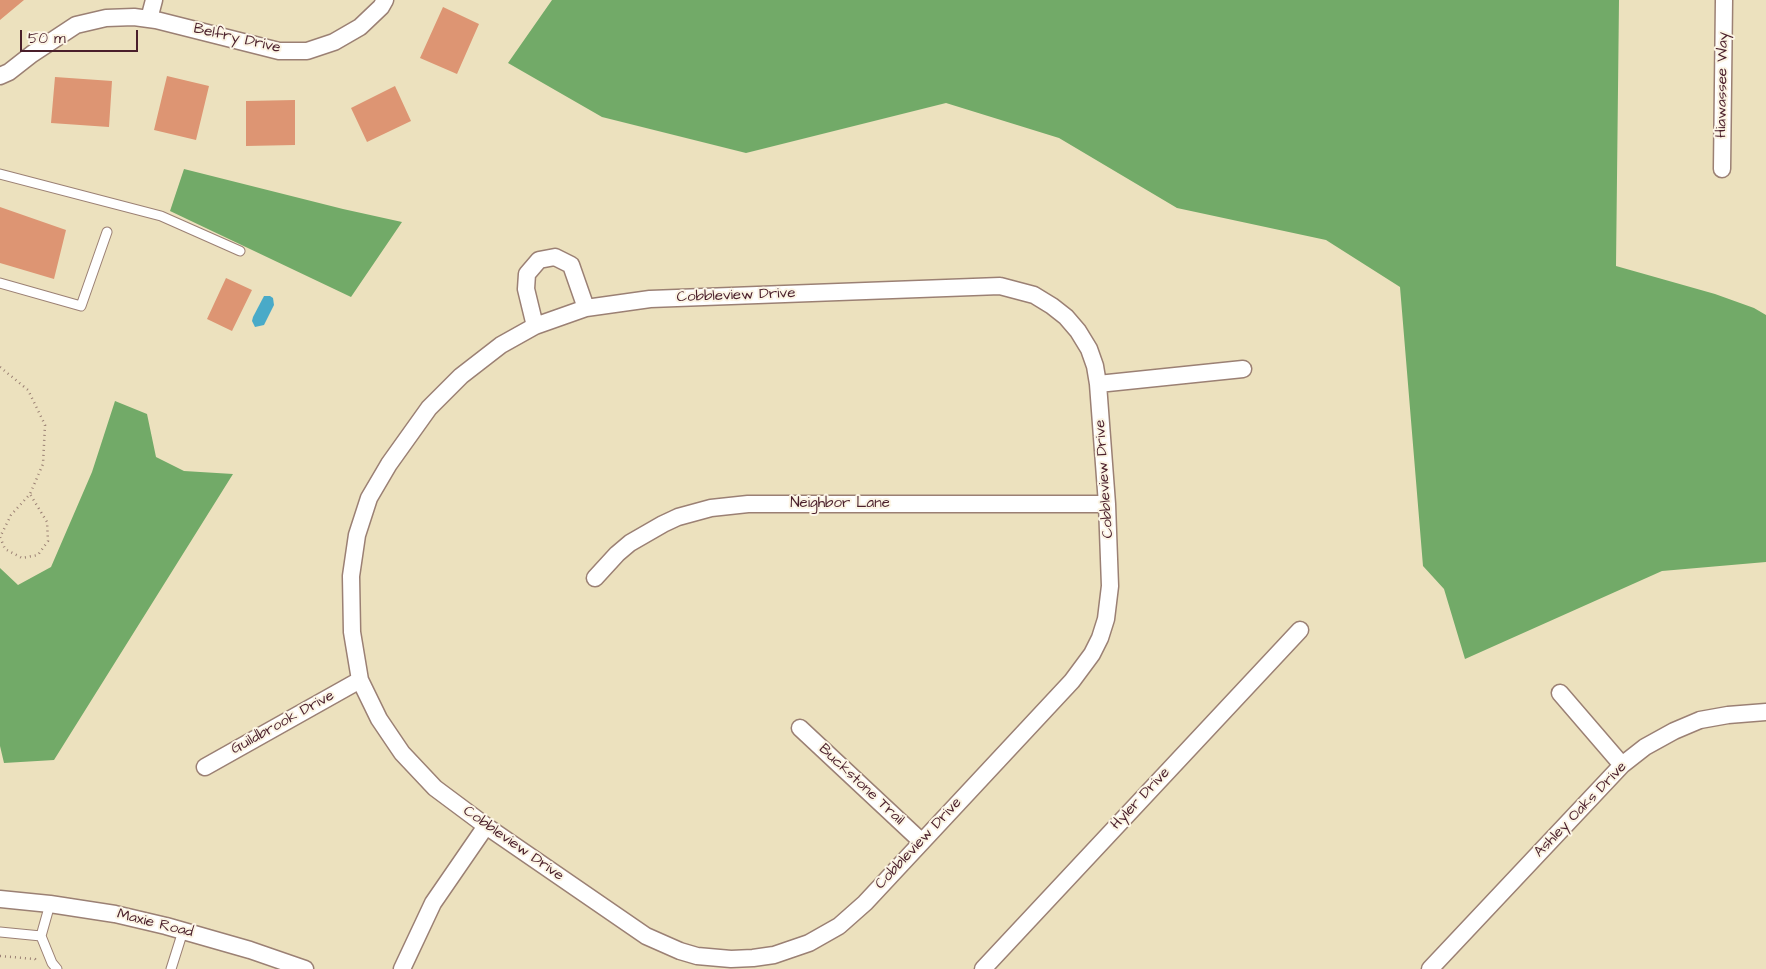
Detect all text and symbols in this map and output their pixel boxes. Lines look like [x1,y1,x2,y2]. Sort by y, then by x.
scale bar [22,20,140,52]
street label: Belfry Drive [192,20,282,58]
text: 50 m [28,28,66,49]
street label: Hiawassee Way [1713,32,1733,138]
street label: Cobbleview Drive [676,285,796,307]
street label: Cobbleview Drive [1092,419,1118,539]
street label: Neighbor Lane [790,495,890,513]
street label: Guildbrook Drive [228,687,338,759]
street label: Buckstone Trail [814,741,908,829]
street label: Ashley Oaks Drive [1531,758,1631,862]
street label: Hyler Drive [1108,764,1174,834]
street label: Cobbleview Drive [872,794,966,894]
street label: Cobbleview Drive [459,803,567,885]
street label: Maxie Road [115,906,195,942]

